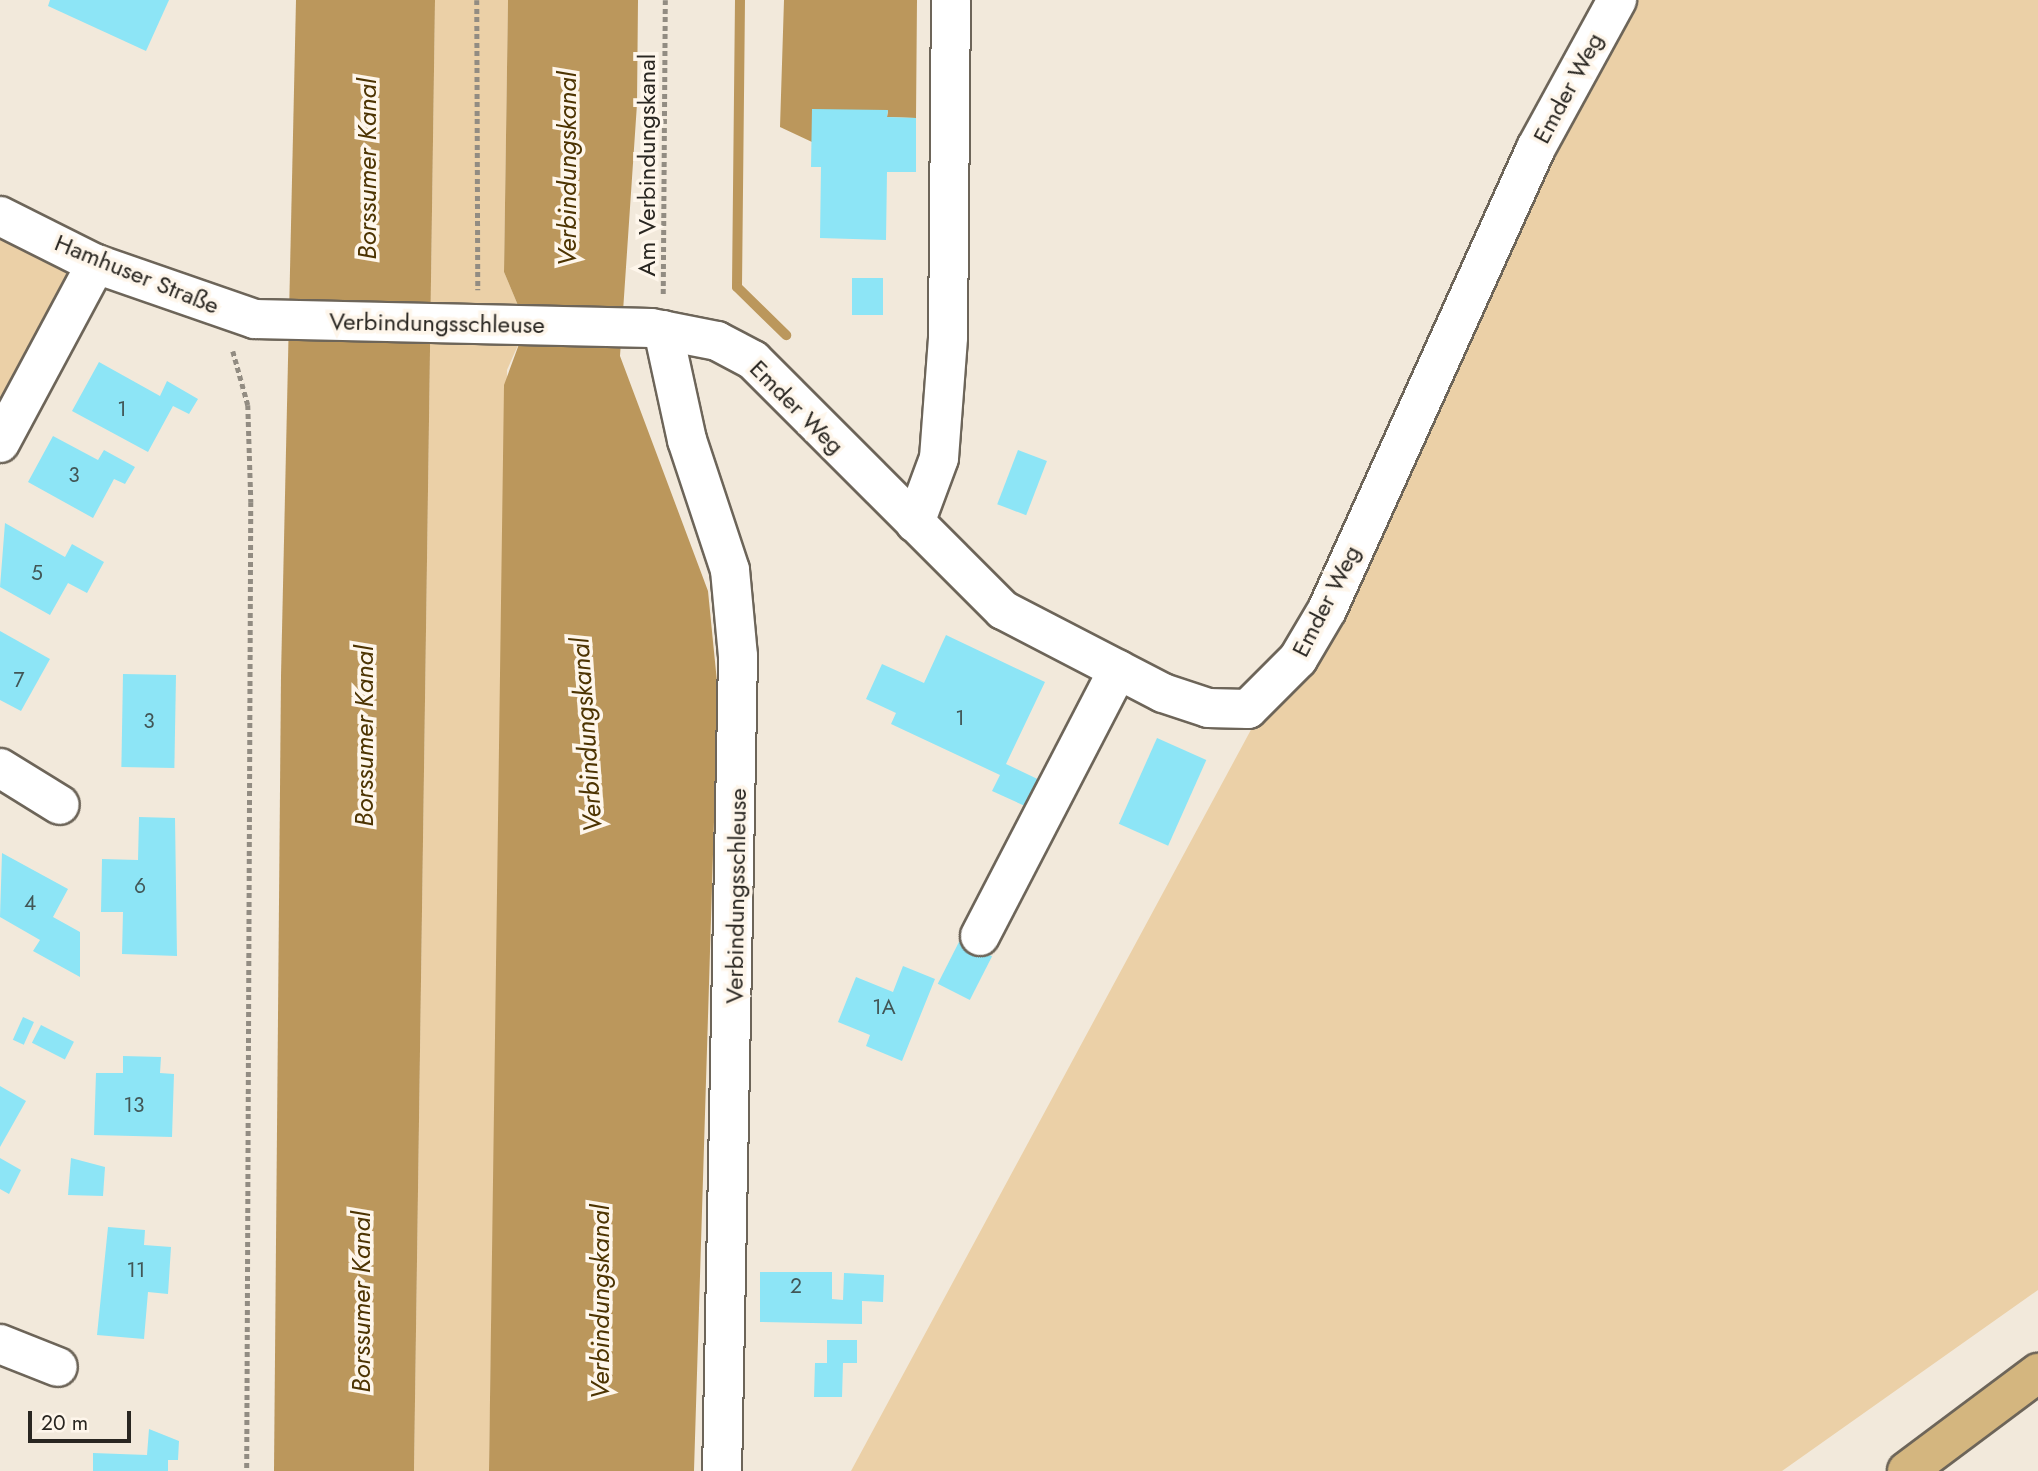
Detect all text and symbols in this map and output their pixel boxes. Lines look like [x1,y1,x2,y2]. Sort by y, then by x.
street label: Emder Weg [1527,28,1609,148]
street label: Am Verbindungskanal [633,54,661,276]
water label: Verbindungskanal [552,72,584,266]
water label: Borssumer Kanal [352,78,384,260]
street label: Hamhuser Straße [51,228,223,320]
street label: Verbindungsschleuse [329,307,545,339]
street label: Emder Weg [744,354,850,460]
house number: 1 [117,396,127,422]
house number: 3 [68,462,80,488]
street label: Emder Weg [1286,540,1366,662]
house number: 5 [31,560,43,586]
water label: Verbindungskanal [565,637,609,833]
water label: Borssumer Kanal [349,645,381,827]
house number: 7 [13,667,25,693]
house number: 1 [955,705,965,731]
house number: 3 [143,708,155,734]
street label: Verbindungsschleuse [720,788,752,1004]
house number: 6 [134,873,146,899]
house number: 4 [24,890,36,916]
house number: 1A [872,994,896,1020]
house number: 13 [124,1092,144,1118]
water label: Verbindungskanal [585,1205,617,1399]
water label: Borssumer Kanal [346,1211,378,1393]
house number: 11 [127,1257,145,1283]
house number: 2 [790,1273,802,1299]
scale bar [32,1398,135,1442]
text: 20 m [41,1408,88,1438]

